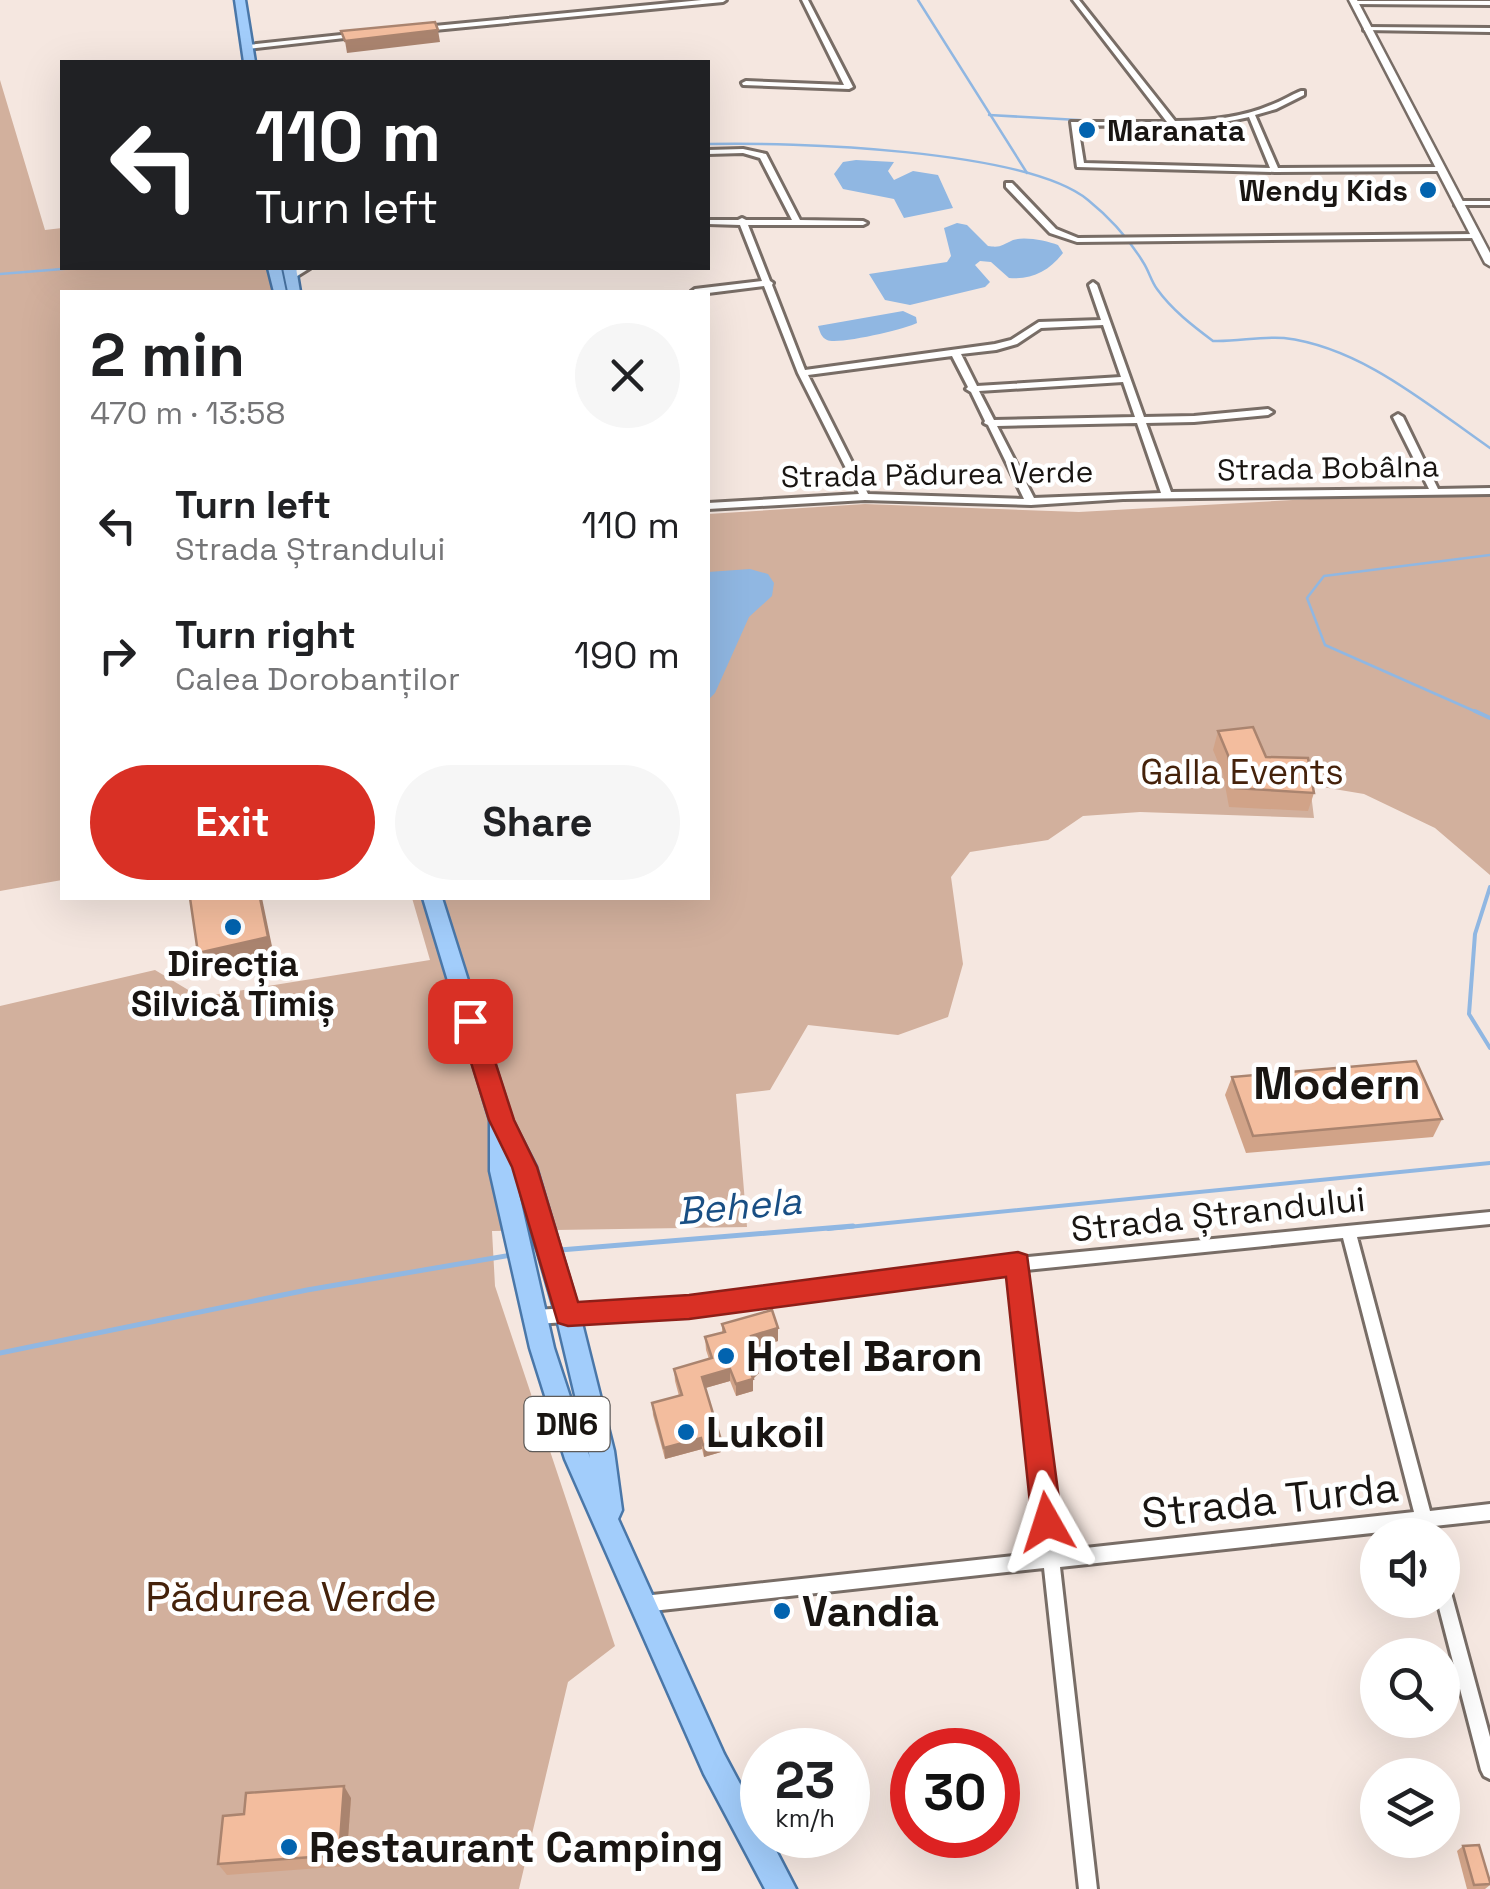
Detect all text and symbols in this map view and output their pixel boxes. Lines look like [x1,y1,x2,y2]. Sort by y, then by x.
text: 110 m [255,92,441,181]
icon: left [90,100,220,230]
place label: Maranata [1107,111,1245,150]
marker: Maranata [1076,119,1098,141]
place label: Wendy Kids [1239,171,1408,210]
text: Turn left [255,179,438,236]
marker: Wendy Kids [1417,179,1439,201]
text: 2 min [90,317,245,394]
button: close [575,323,680,428]
text: 470 m · 13:58 [90,393,285,433]
street label: Strada Bobâlna [1217,447,1439,489]
street label: Strada Pădurea Verde [780,452,1094,496]
text: Turn left [175,481,331,529]
icon: left [90,498,145,553]
text: 110 m [581,501,680,549]
text: Strada Ștrandului [175,529,445,569]
text: Turn right [175,611,356,659]
icon: right [90,628,145,683]
text: 190 m [574,631,680,679]
text: Calea Dorobanților [175,659,460,699]
park label: Galla Events [1140,750,1344,794]
button: Exit [90,765,375,880]
button: Share [395,765,680,880]
marker: Direcția Silvică Timiș [222,916,244,938]
place label: Direcția Silvică Timiș [131,942,335,1027]
pin [428,979,513,1064]
icon: arrive [443,994,498,1049]
district label: Modern [1253,1055,1421,1112]
water label: Behela [675,1177,803,1235]
street label: Strada Ștrandului [1069,1177,1367,1251]
place label: Hotel Baron [746,1330,983,1383]
marker: Hotel Baron [715,1345,737,1367]
road number: DN6 [524,1397,610,1451]
place label: Lukoil [706,1406,825,1459]
marker: Lukoil [675,1421,697,1443]
street label: Strada Turda [1139,1460,1401,1540]
position arrow [995,1470,1099,1574]
map controls [1360,1518,1460,1858]
button: sound [1360,1518,1460,1618]
park label: Pădurea Verde [145,1570,437,1623]
place label: Vandia [802,1585,939,1638]
marker: Vandia [771,1600,793,1622]
button: search [1360,1638,1460,1738]
speed limit sign: 30 [890,1728,1020,1858]
text: 23 [775,1749,835,1813]
button: layers [1360,1758,1460,1858]
text: km/h [775,1802,835,1834]
place label: Restaurant Camping [309,1821,723,1874]
marker: Restaurant Camping [278,1836,300,1858]

